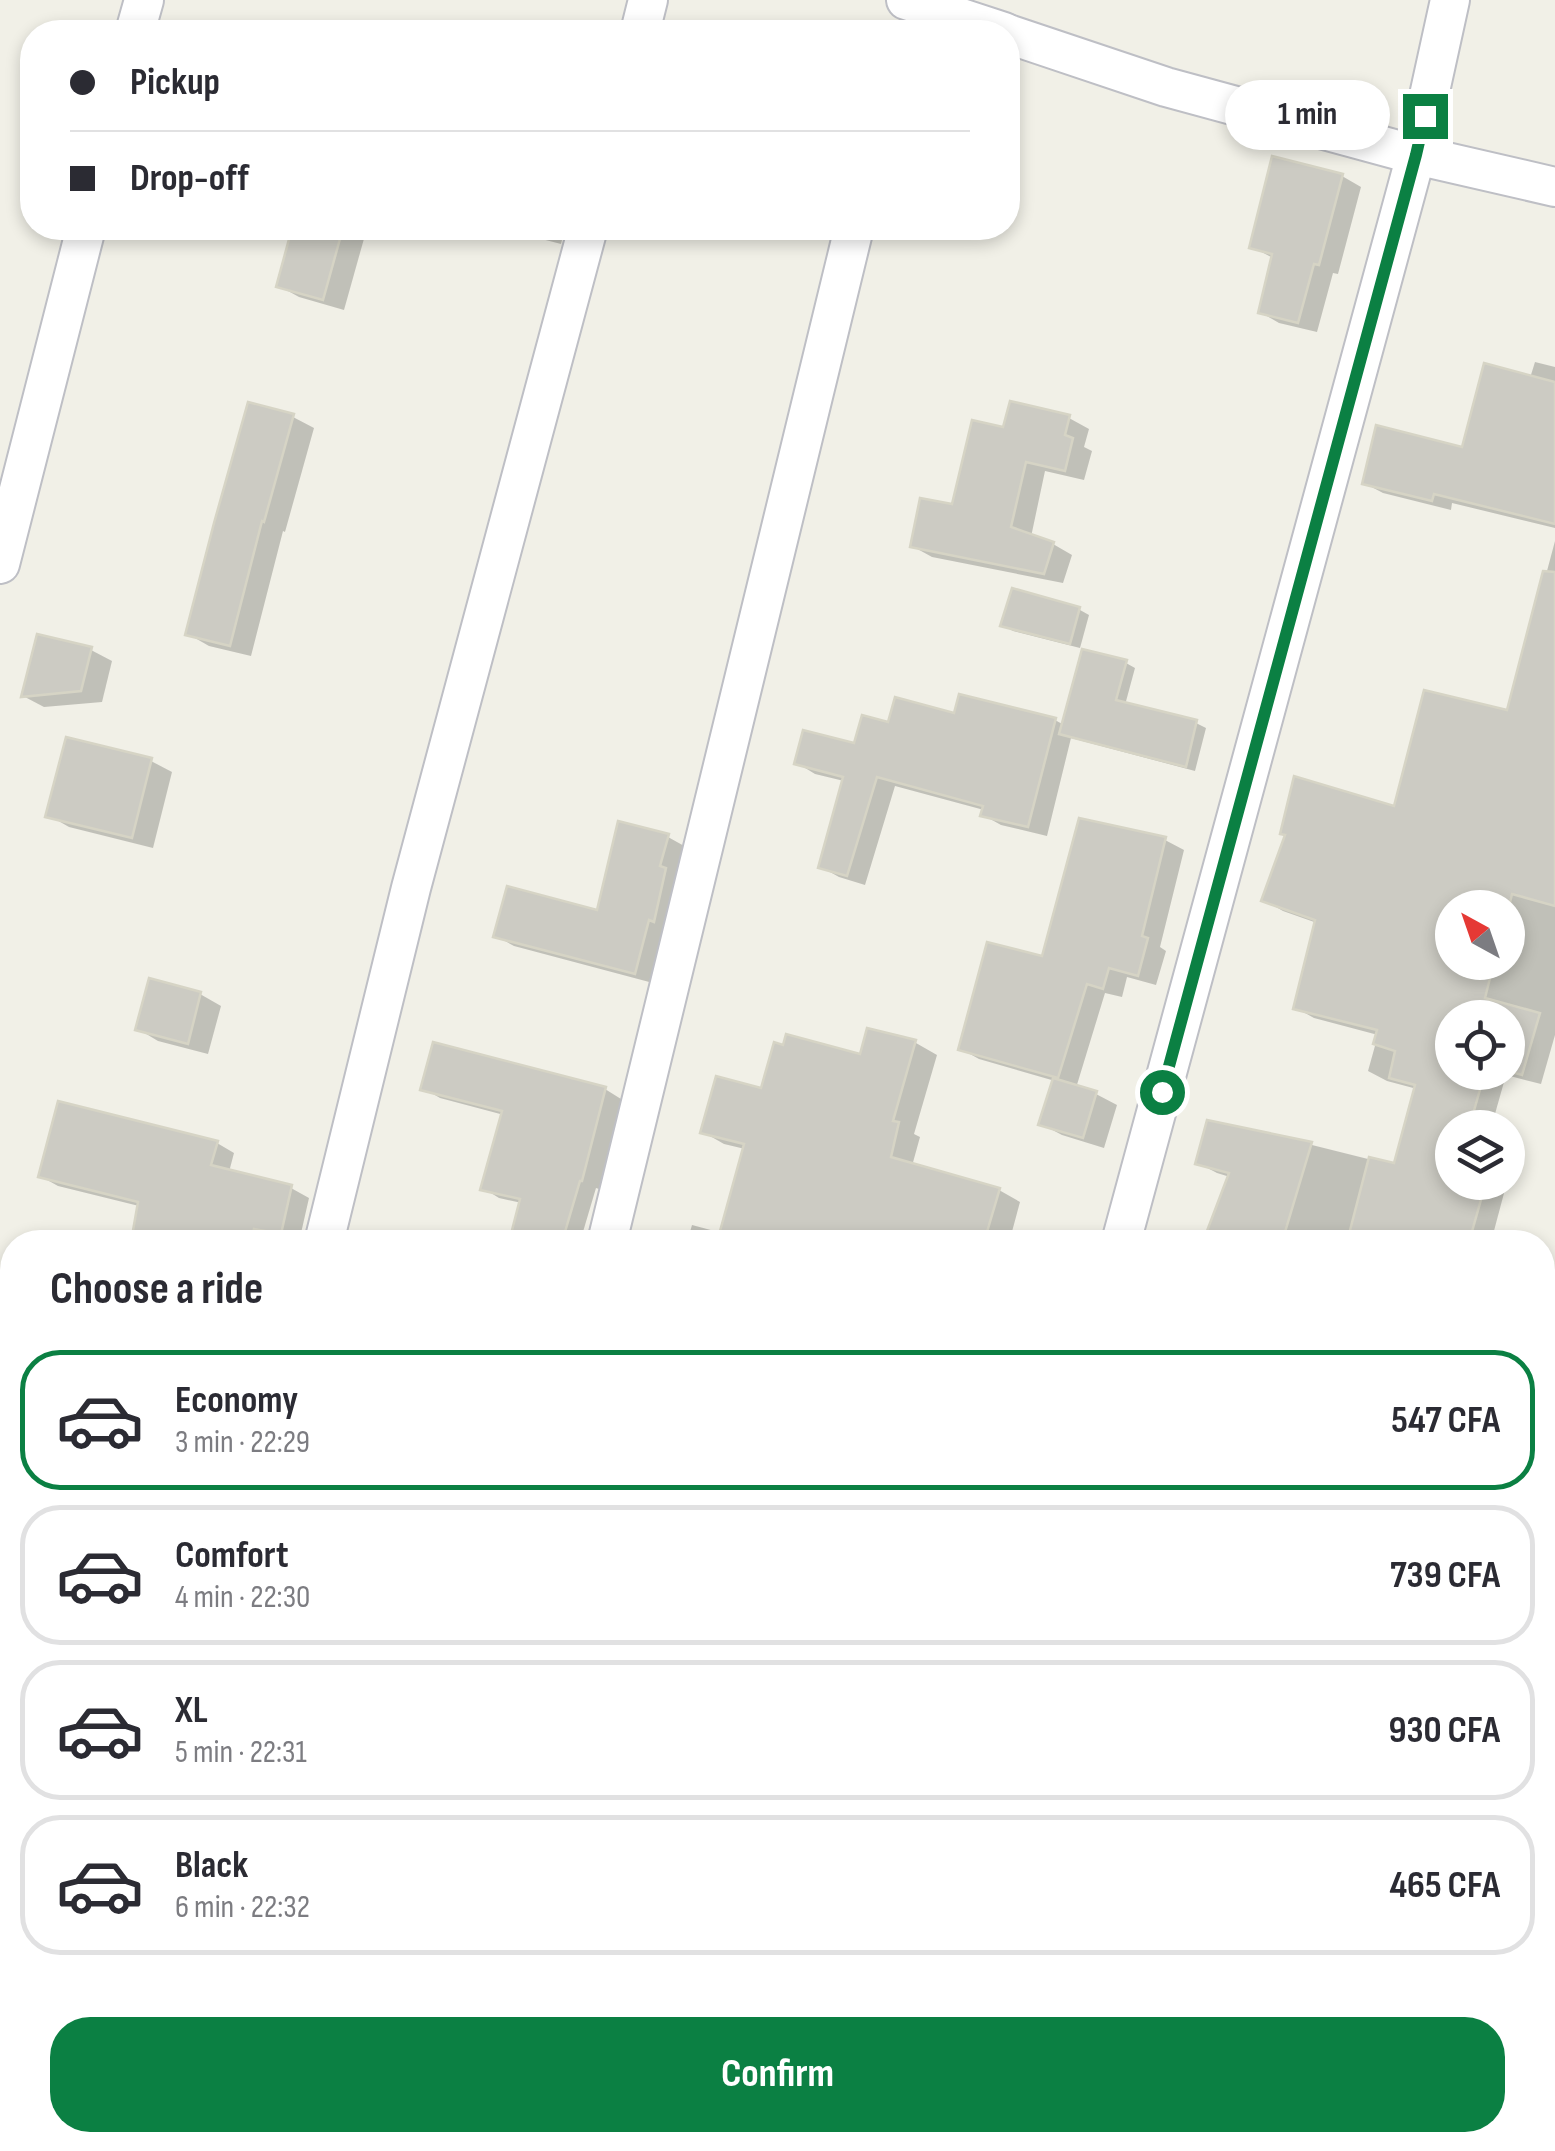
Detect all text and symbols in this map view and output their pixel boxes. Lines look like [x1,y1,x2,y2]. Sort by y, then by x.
text: Pickup [130,60,220,105]
callout: 1 min [1225,81,1390,151]
route end [1403,94,1448,139]
text: 1 min [1278,95,1337,134]
text: Drop-off [130,156,249,201]
north arrow [1435,890,1525,980]
map controls [1435,890,1525,1200]
button: locate [1435,1000,1525,1090]
route start [1140,1070,1185,1115]
button: layers [1435,1110,1525,1200]
text: Choose a ride [50,1262,263,1317]
icon: car [55,1375,145,1465]
text: Economy [175,1378,298,1423]
text: 547 CFA [1391,1398,1500,1443]
text: 3 min · 22:29 [175,1423,310,1462]
icon: car [55,1530,145,1620]
text: Comfort [175,1533,289,1578]
text: 739 CFA [1390,1553,1500,1598]
text: 4 min · 22:30 [175,1578,310,1617]
icon: car [55,1685,145,1775]
text: XL [175,1688,208,1733]
text: 930 CFA [1389,1708,1500,1753]
text: 5 min · 22:31 [175,1733,307,1772]
icon: car [55,1840,145,1930]
text: Black [175,1843,248,1888]
text: 465 CFA [1389,1863,1500,1908]
text: 6 min · 22:32 [175,1888,310,1927]
button: Confirm [50,2017,1505,2132]

